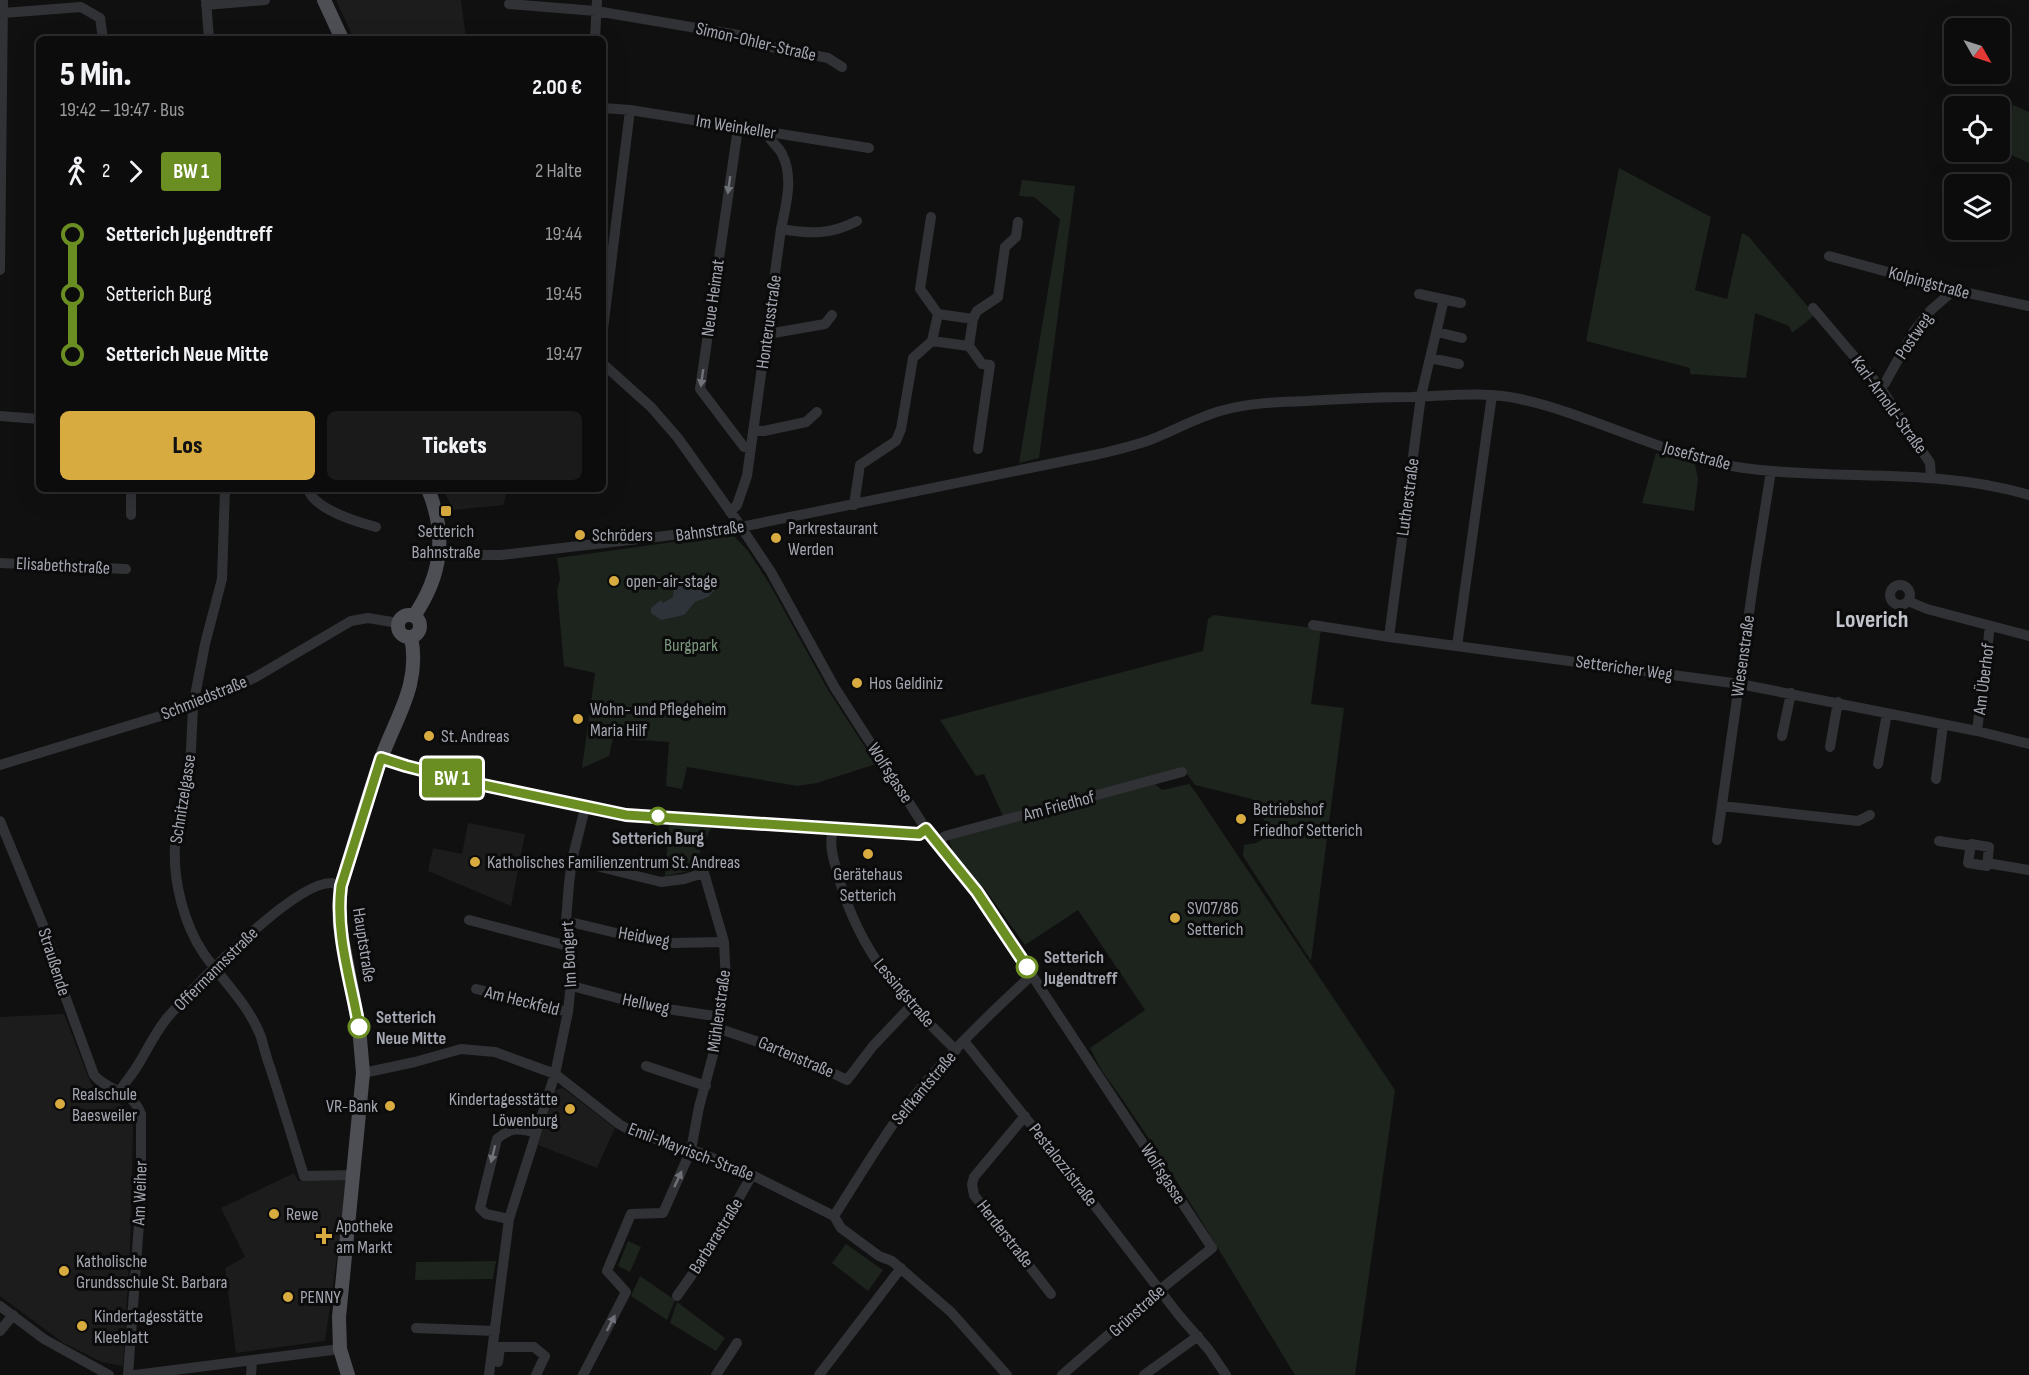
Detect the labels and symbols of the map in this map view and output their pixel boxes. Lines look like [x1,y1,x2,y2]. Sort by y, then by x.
street label: Simon-Ohler-Straße [694,18,818,66]
north arrow [1944,18,2010,84]
street label: Im Weinkeller [695,110,777,144]
one-way arrow [725,176,734,195]
street label: Neue Heimat [697,258,729,338]
street label: Kolpingstraße [1886,262,1972,304]
street label: Honterusstraße [752,274,786,370]
street label: Postweg [1891,309,1937,363]
street label: Karl-Arnold-Straße [1847,352,1931,458]
one-way arrow [697,369,706,388]
street label: Josefstraße [1660,437,1733,475]
street label: Lutherstraße [1392,457,1424,537]
marker: Setterich Bahnstraße [439,504,453,518]
street label: Bahnstraße [674,516,746,546]
place label: Parkrestaurant Werden [788,518,878,560]
place label: Setterich Bahnstraße [412,521,480,563]
place label: Schröders [592,525,653,546]
marker: Schröders [573,528,587,542]
marker: Parkrestaurant Werden [769,531,783,545]
street label: Elisabethstraße [15,553,111,579]
place label: open-air-stage [626,571,718,592]
marker: open-air-stage [607,574,621,588]
district label: Loverich [1836,605,1908,634]
street label: Wiesenstraße [1727,614,1759,698]
park label: Burgpark [664,635,718,656]
street label: Am Überhof [1969,641,1999,717]
street label: Settericher Weg [1574,651,1674,685]
street label: Schmiedstraße [158,671,250,725]
place label: Hos Geldiniz [869,673,943,694]
marker: Hos Geldiniz [850,676,864,690]
place label: Wohn- und Pflegeheim Maria Hilf [590,699,726,741]
marker: Wohn- und Pflegeheim Maria Hilf [571,712,585,726]
place label: St. Andreas [441,726,509,747]
marker: St. Andreas [422,729,436,743]
street label: Wolfsgasse [863,739,917,807]
street label: Schnitzelgasse [166,753,200,845]
line badge: BW 1 [410,758,494,798]
street label: Am Friedhof [1020,786,1098,826]
place label: Betriebshof Friedhof Setterich [1253,799,1363,841]
marker: Setterich Burg [649,807,667,825]
marker: Betriebshof Friedhof Setterich [1234,812,1248,826]
place label: Setterich Burg [612,828,704,849]
marker: Gerätehaus Setterich [861,847,875,861]
place label: Katholisches Familienzentrum St. Andreas [487,852,740,873]
marker: Katholisches Familienzentrum St. Andreas [468,855,482,869]
place label: Gerätehaus Setterich [833,864,903,906]
place label: SV07/86 Setterich [1187,898,1243,940]
street label: Hauptstraße [348,906,380,984]
marker: SV07/86 Setterich [1168,911,1182,925]
street label: Im Bongert [557,920,581,988]
street label: Heidweg [617,922,671,952]
street label: Offermannsstraße [170,923,262,1015]
street label: Straußende [33,926,75,998]
place label: Setterich Jugendtreff [1043,947,1118,989]
street label: Lessingstraße [869,954,939,1032]
marker: Setterich Jugendtreff [1016,956,1038,978]
street label: Mühlenstraße [703,969,735,1053]
street label: Am Heckfeld [482,981,561,1020]
street label: Hellweg [621,989,671,1019]
place label: Setterich Neue Mitte [376,1007,446,1049]
marker: Setterich Neue Mitte [348,1016,370,1038]
street label: Gartenstraße [755,1032,837,1082]
street label: Selfkantstraße [887,1047,961,1129]
place label: Realschule Baesweiler [72,1084,137,1126]
place label: Kindertagesstätte Löwenburg [449,1089,558,1131]
place label: VR-Bank [326,1096,378,1117]
marker: Realschule Baesweiler [53,1097,67,1111]
marker: VR-Bank [383,1099,397,1113]
marker: Kindertagesstätte Löwenburg [563,1102,577,1116]
street label: Emil-Mayrisch-Straße [625,1118,757,1186]
street label: Pestalozzistraße [1024,1119,1102,1211]
street label: Wolfsgasse [1136,1140,1190,1208]
one-way arrow [488,1145,497,1163]
street label: Am Weiher [128,1160,152,1227]
one-way arrow [674,1170,683,1187]
street label: Barbarastraße [685,1194,747,1278]
street label: Herderstraße [972,1196,1038,1272]
place label: Rewe [286,1204,319,1225]
marker: Rewe [267,1207,281,1221]
place label: Apotheke am Markt [335,1216,393,1258]
marker: Apotheke am Markt [317,1229,331,1243]
place label: Katholische Grundsschule St. Barbara [76,1251,228,1293]
marker: Katholische Grundsschule St. Barbara [57,1264,71,1278]
street label: Grünstraße [1105,1280,1169,1342]
place label: PENNY [300,1287,341,1308]
marker: PENNY [281,1290,295,1304]
place label: Kindertagesstätte Kleeblatt [94,1306,203,1348]
one-way arrow [606,1315,615,1332]
marker: Kindertagesstätte Kleeblatt [75,1319,89,1333]

